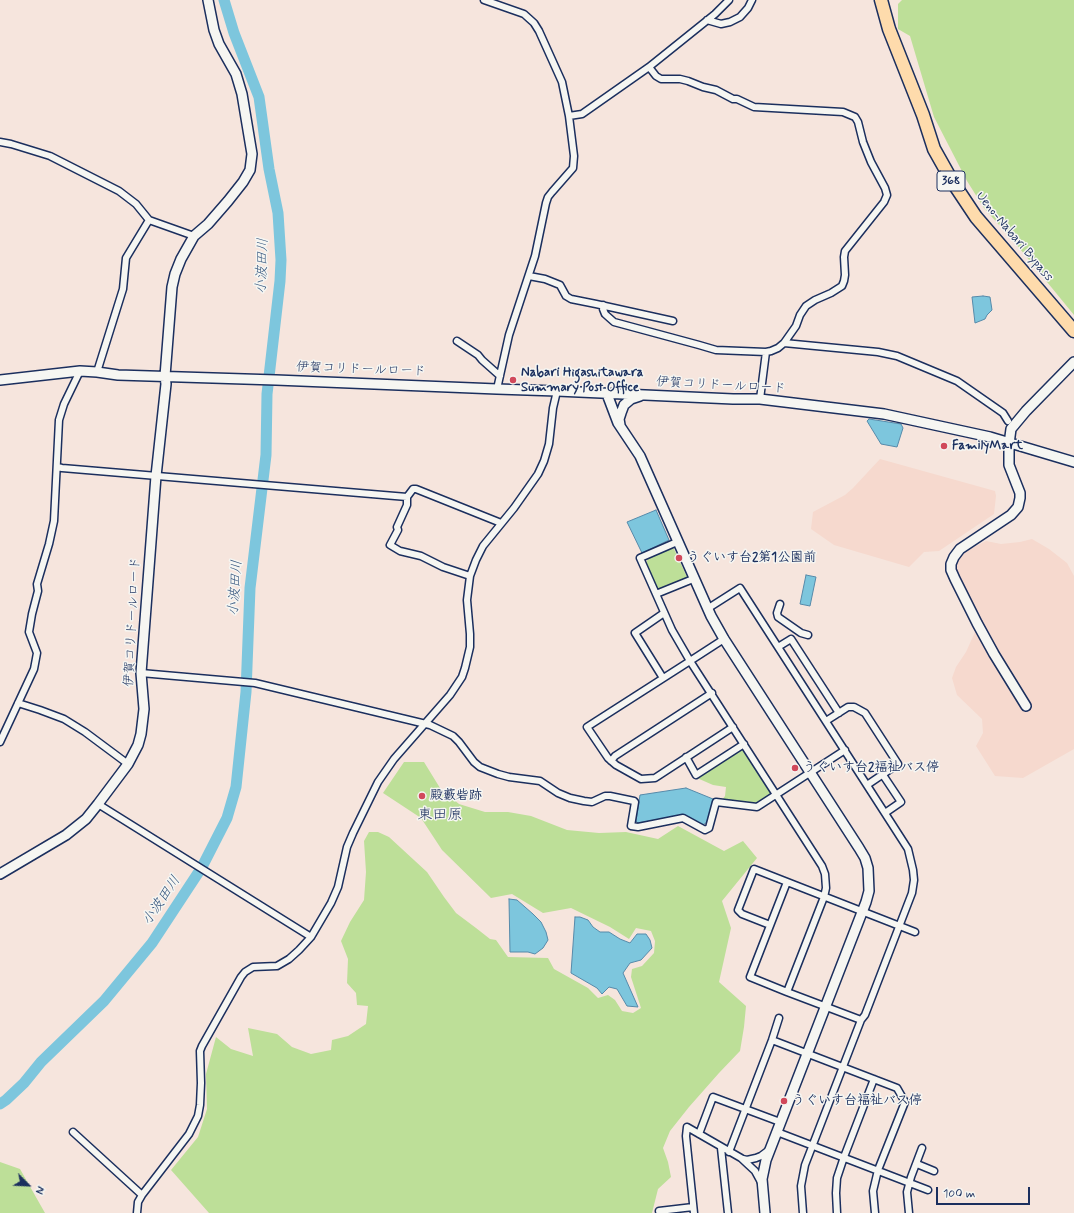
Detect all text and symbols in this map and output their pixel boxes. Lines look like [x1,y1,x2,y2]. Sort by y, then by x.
road number: 368 [937,171,965,191]
street label: Ueno-Nabari Bypass [972,189,1056,285]
water label: 小波田川 [254,238,272,294]
street label: 伊賀コリドールロード [296,360,426,380]
place label: Nabari Higashitawara Summary Post Office [521,365,643,396]
marker: Nabari Higashitawara Summary Post Office [508,375,518,385]
street label: 伊賀コリドールロード [656,375,786,397]
place label: FamilyMart [952,438,1023,454]
marker: FamilyMart [939,441,949,451]
place label: うぐいす台2第1公園前 [687,550,816,566]
marker: うぐいす台2第1公園前 [674,553,684,563]
street label: 伊賀コリドールロード [122,557,144,687]
water label: 小波田川 [226,559,246,617]
place label: うぐいす台2福祉バス停 [803,760,939,776]
marker: うぐいす台2福祉バス停 [790,763,800,773]
place label: 殿藪砦跡 [430,788,482,804]
marker: 殿藪砦跡 [417,791,427,801]
district label: 東田原 [418,807,462,825]
water label: 小波田川 [139,873,185,929]
place label: うぐいす台福祉バス停 [792,1093,922,1109]
marker: うぐいす台福祉バス停 [779,1096,789,1106]
north arrow [8,1165,48,1205]
scale bar [938,1179,1032,1205]
text: N [31,1184,47,1196]
text: 100 m [943,1186,975,1202]

